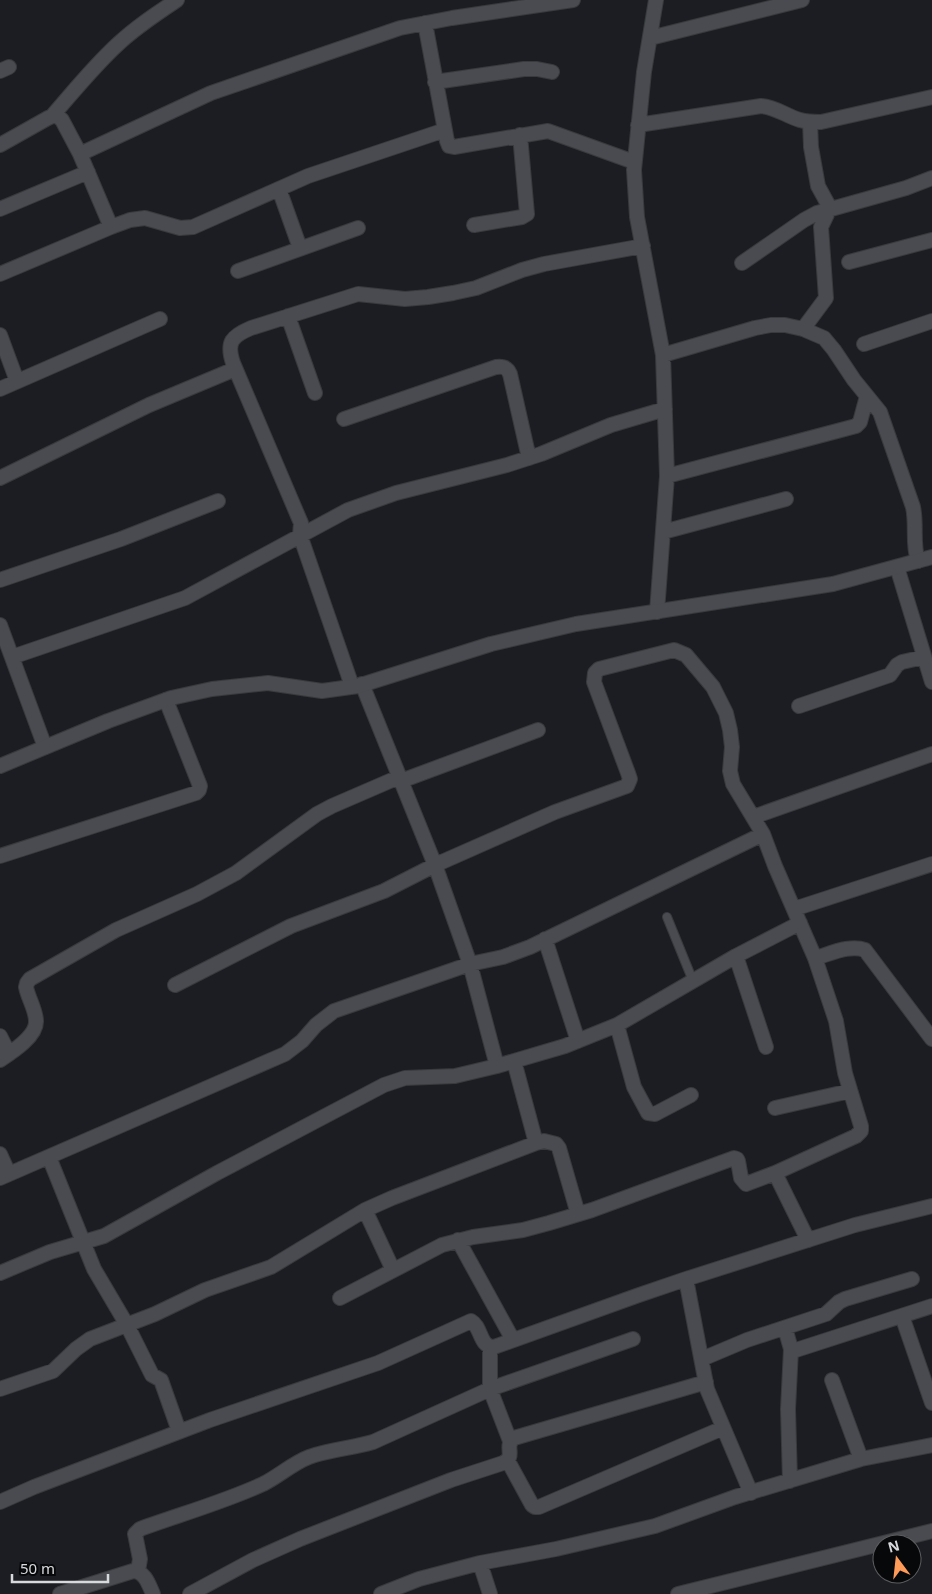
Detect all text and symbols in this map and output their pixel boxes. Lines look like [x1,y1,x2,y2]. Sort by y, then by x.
north arrow [872,1534,922,1584]
text: N [886,1535,901,1557]
scale bar [12,1552,109,1584]
text: 50 m [20,1558,55,1578]

